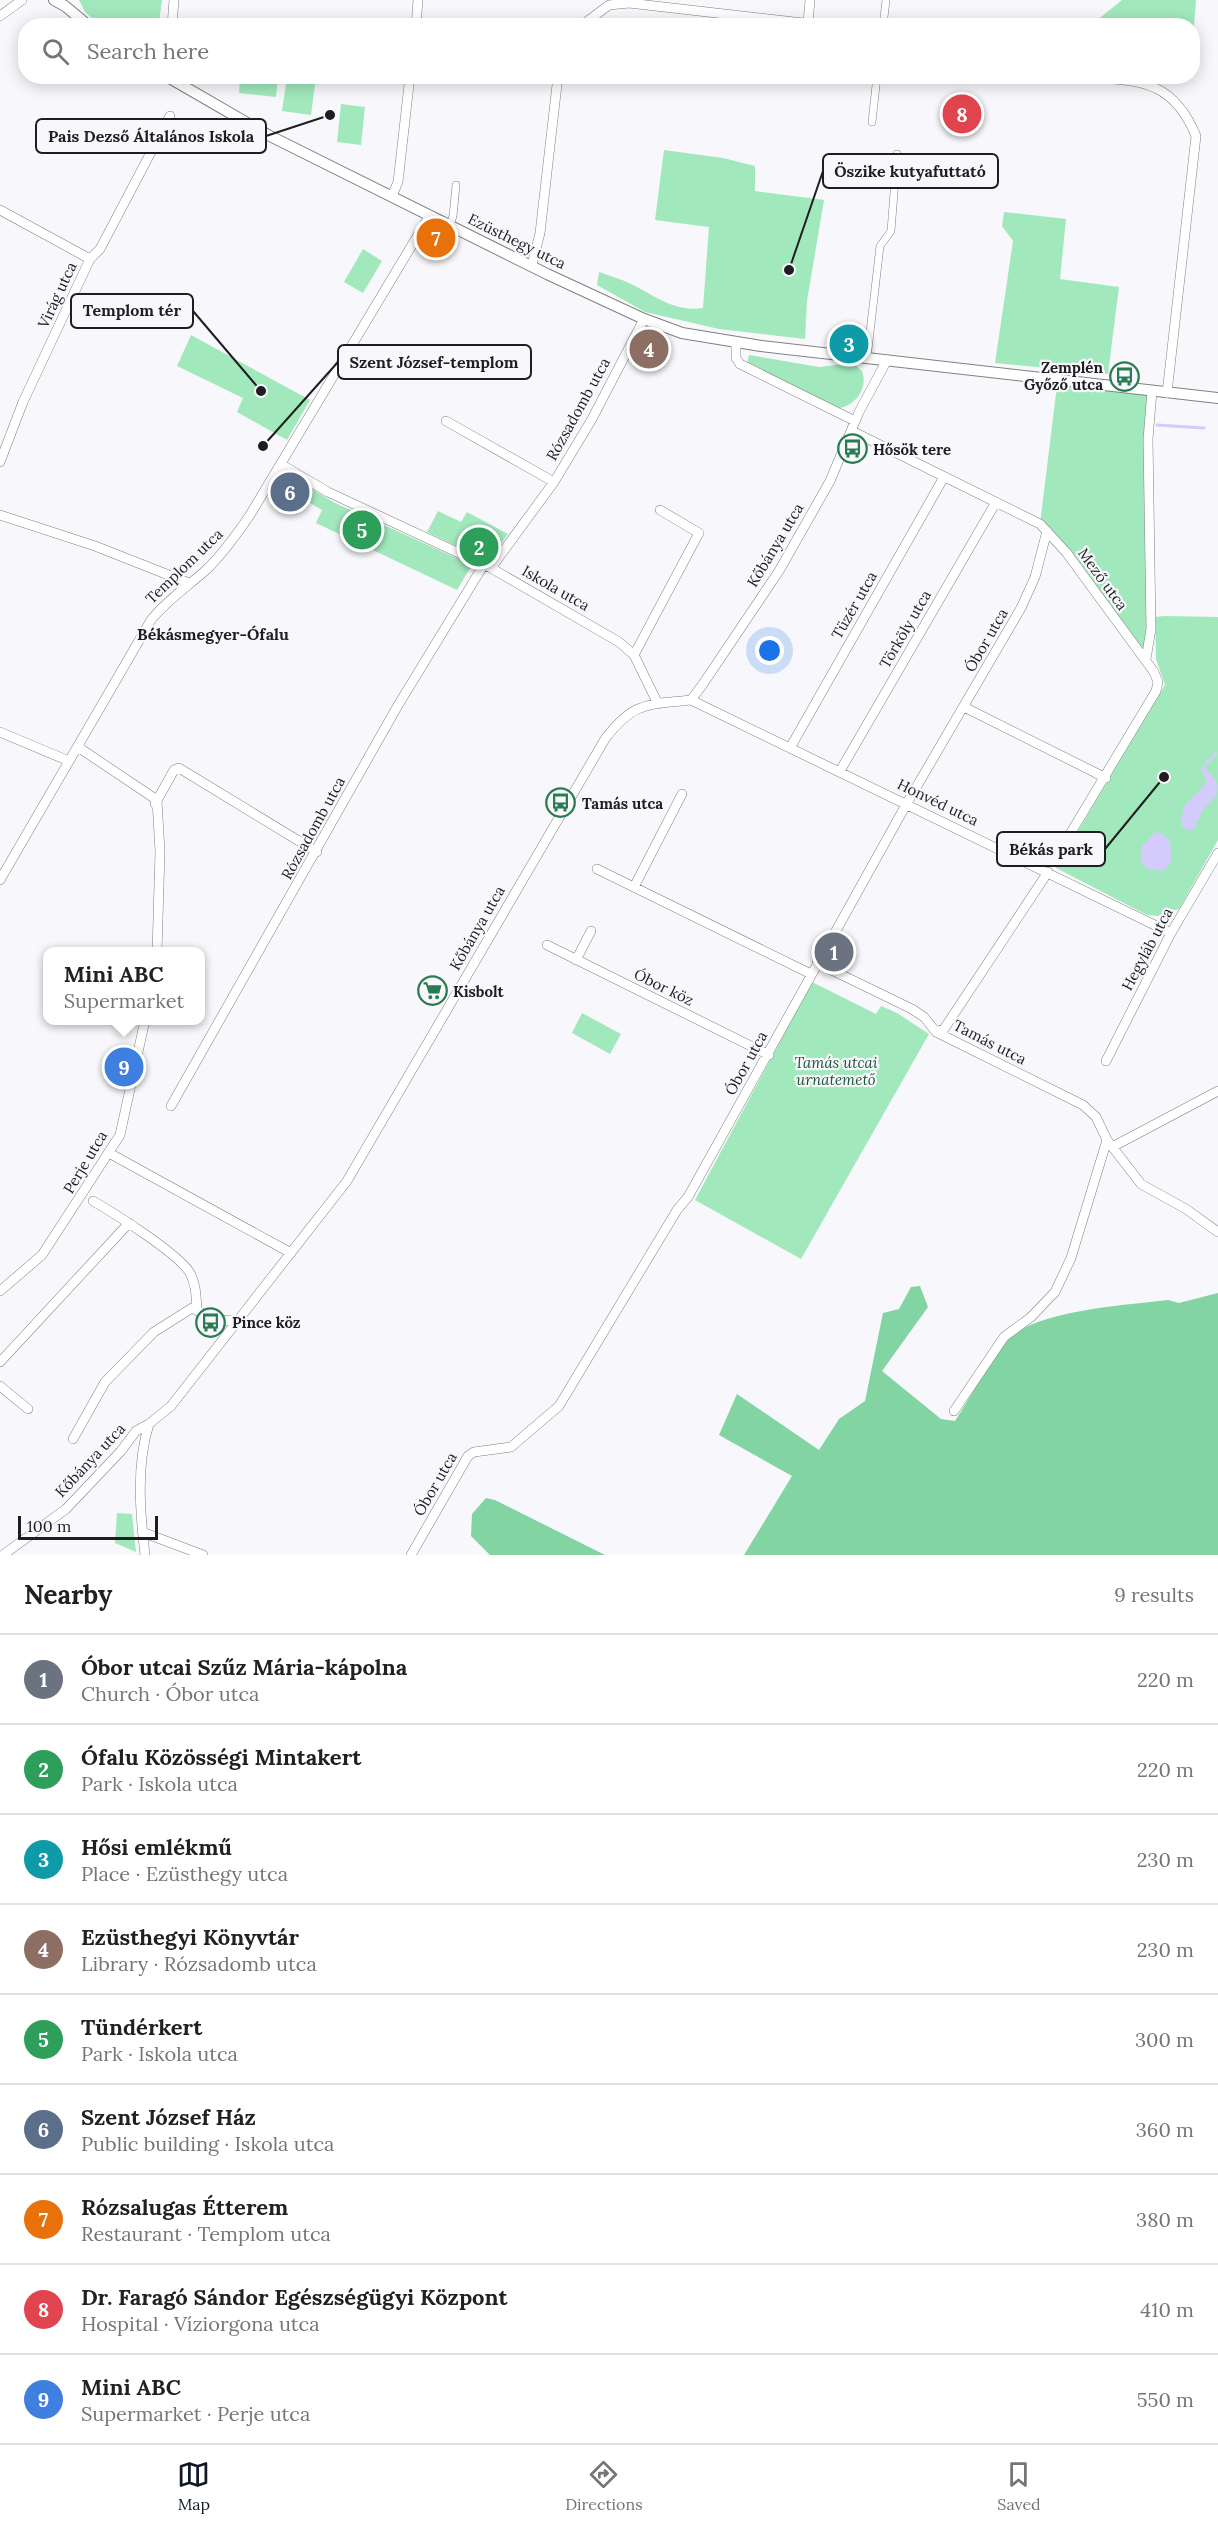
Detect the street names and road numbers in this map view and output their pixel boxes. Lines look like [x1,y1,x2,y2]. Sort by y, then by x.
street label: Ezüsthegy utca [465,209,569,273]
street label: Virág utca [33,259,81,332]
street label: Rózsadomb utca [542,354,614,464]
street label: Kőbánya utca [743,499,808,590]
street label: Templom utca [141,524,227,608]
street label: Mező utca [1074,544,1132,614]
street label: Iskola utca [519,561,593,615]
street label: Tüzér utca [827,568,881,642]
street label: Törköly utca [875,586,935,671]
street label: Óbor utca [960,605,1012,675]
street label: Rózsadomb utca [277,773,349,883]
street label: Honvéd utca [894,774,982,830]
street label: Kőbánya utca [445,882,509,974]
street label: Hegyláb utca [1117,904,1177,994]
street label: Óbor köz [631,964,697,1010]
street label: Tamás utca [950,1015,1030,1069]
street label: Óbor utca [721,1027,771,1098]
street label: Perje utca [59,1127,111,1197]
street label: Kőbánya utca [51,1419,129,1501]
street label: Óbor utca [409,1449,461,1519]

